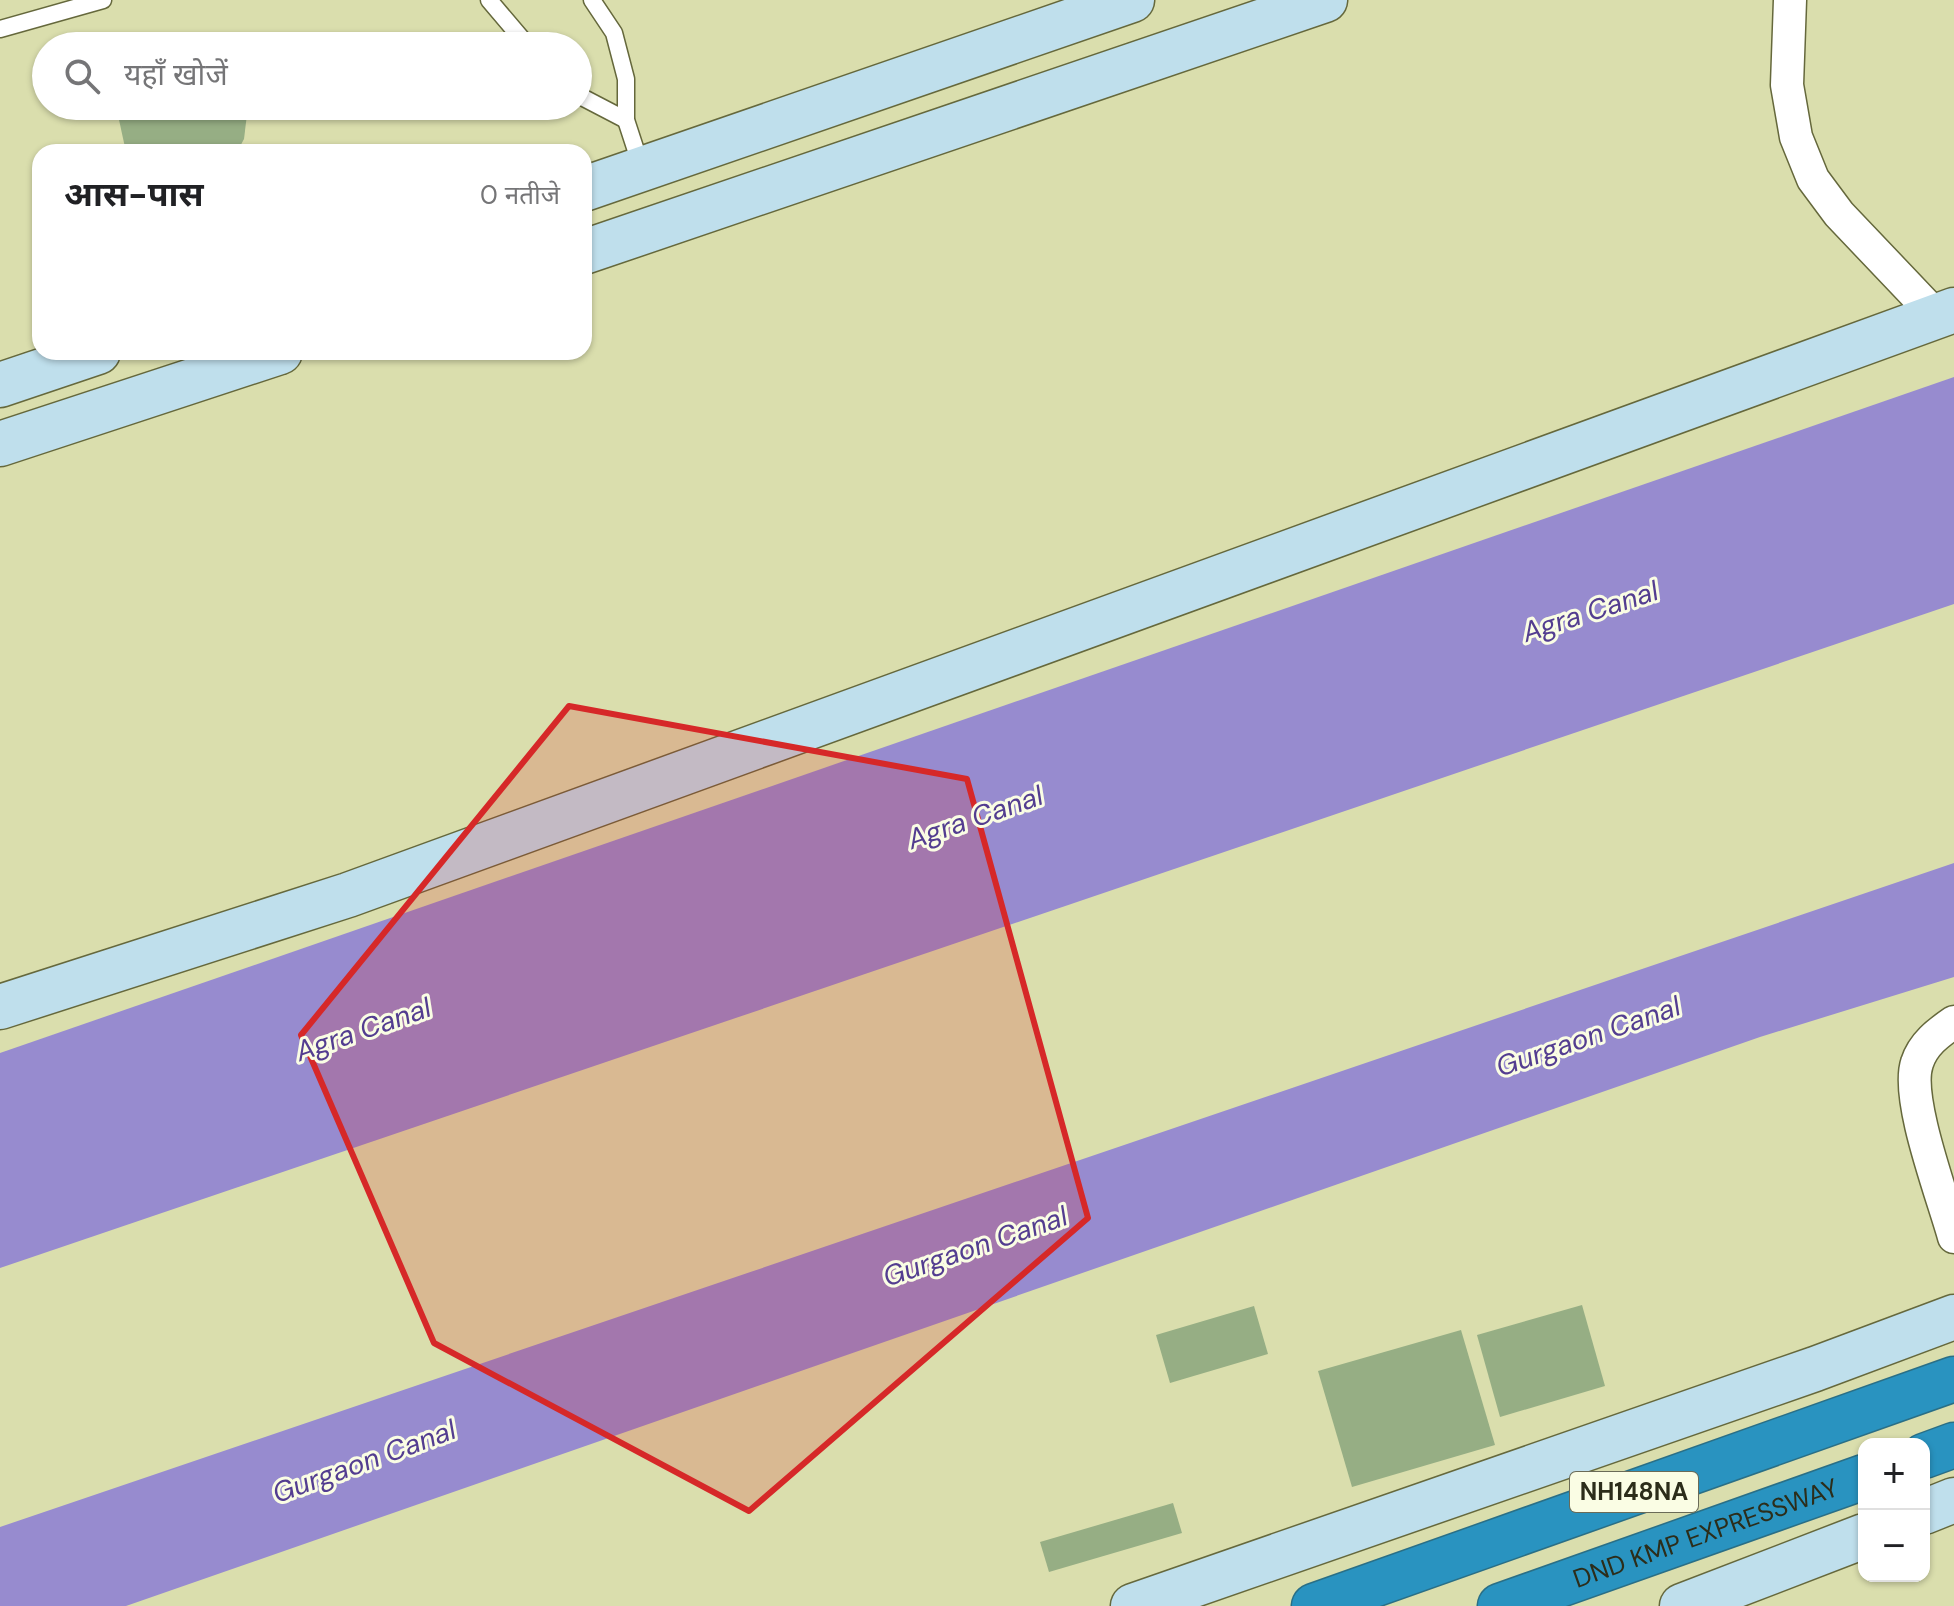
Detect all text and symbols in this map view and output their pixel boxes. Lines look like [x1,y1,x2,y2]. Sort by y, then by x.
search box [32,32,592,120]
icon: search [60,54,104,98]
text: यहाँ खोजें [124,55,228,94]
text: आस-पास [64,172,204,217]
text: 0 नतीजे [480,178,560,212]
water label: Agra Canal [1516,572,1664,651]
water label: Agra Canal [901,777,1049,858]
water label: Gurgaon Canal [1491,987,1686,1085]
water label: Agra Canal [289,989,437,1070]
water label: Gurgaon Canal [878,1197,1073,1295]
water label: Gurgaon Canal [267,1411,462,1512]
map controls [1858,1438,1930,1582]
button: + [1858,1438,1930,1510]
street label: DND KMP EXPRESSWAY [1568,1471,1843,1596]
road number: NH148NA [1570,1472,1698,1512]
button: − [1858,1510,1930,1582]

